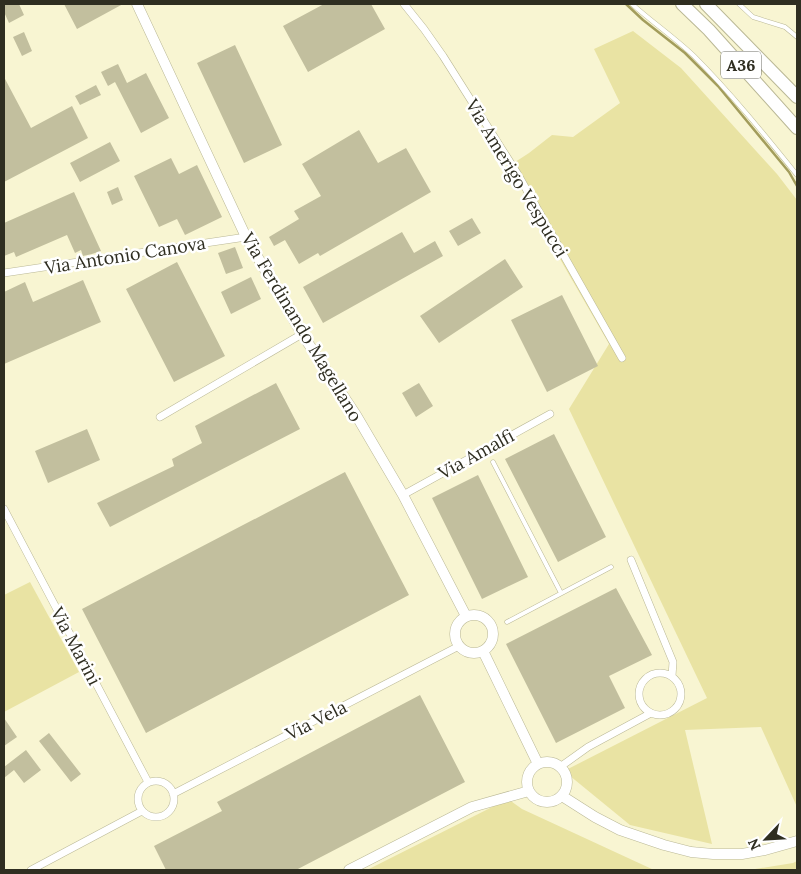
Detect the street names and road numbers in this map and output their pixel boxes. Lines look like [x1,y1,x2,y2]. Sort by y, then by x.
road number: A36 [721,52,761,78]
street label: Via Amerigo Vespucci [460,94,573,261]
street label: Via Ferdinando Magellano [236,227,368,426]
street label: Via Antonio Canova [42,231,207,279]
street label: Via Amalfi [433,424,518,485]
street label: Via Marini [45,602,106,689]
street label: Via Vela [281,695,350,746]

